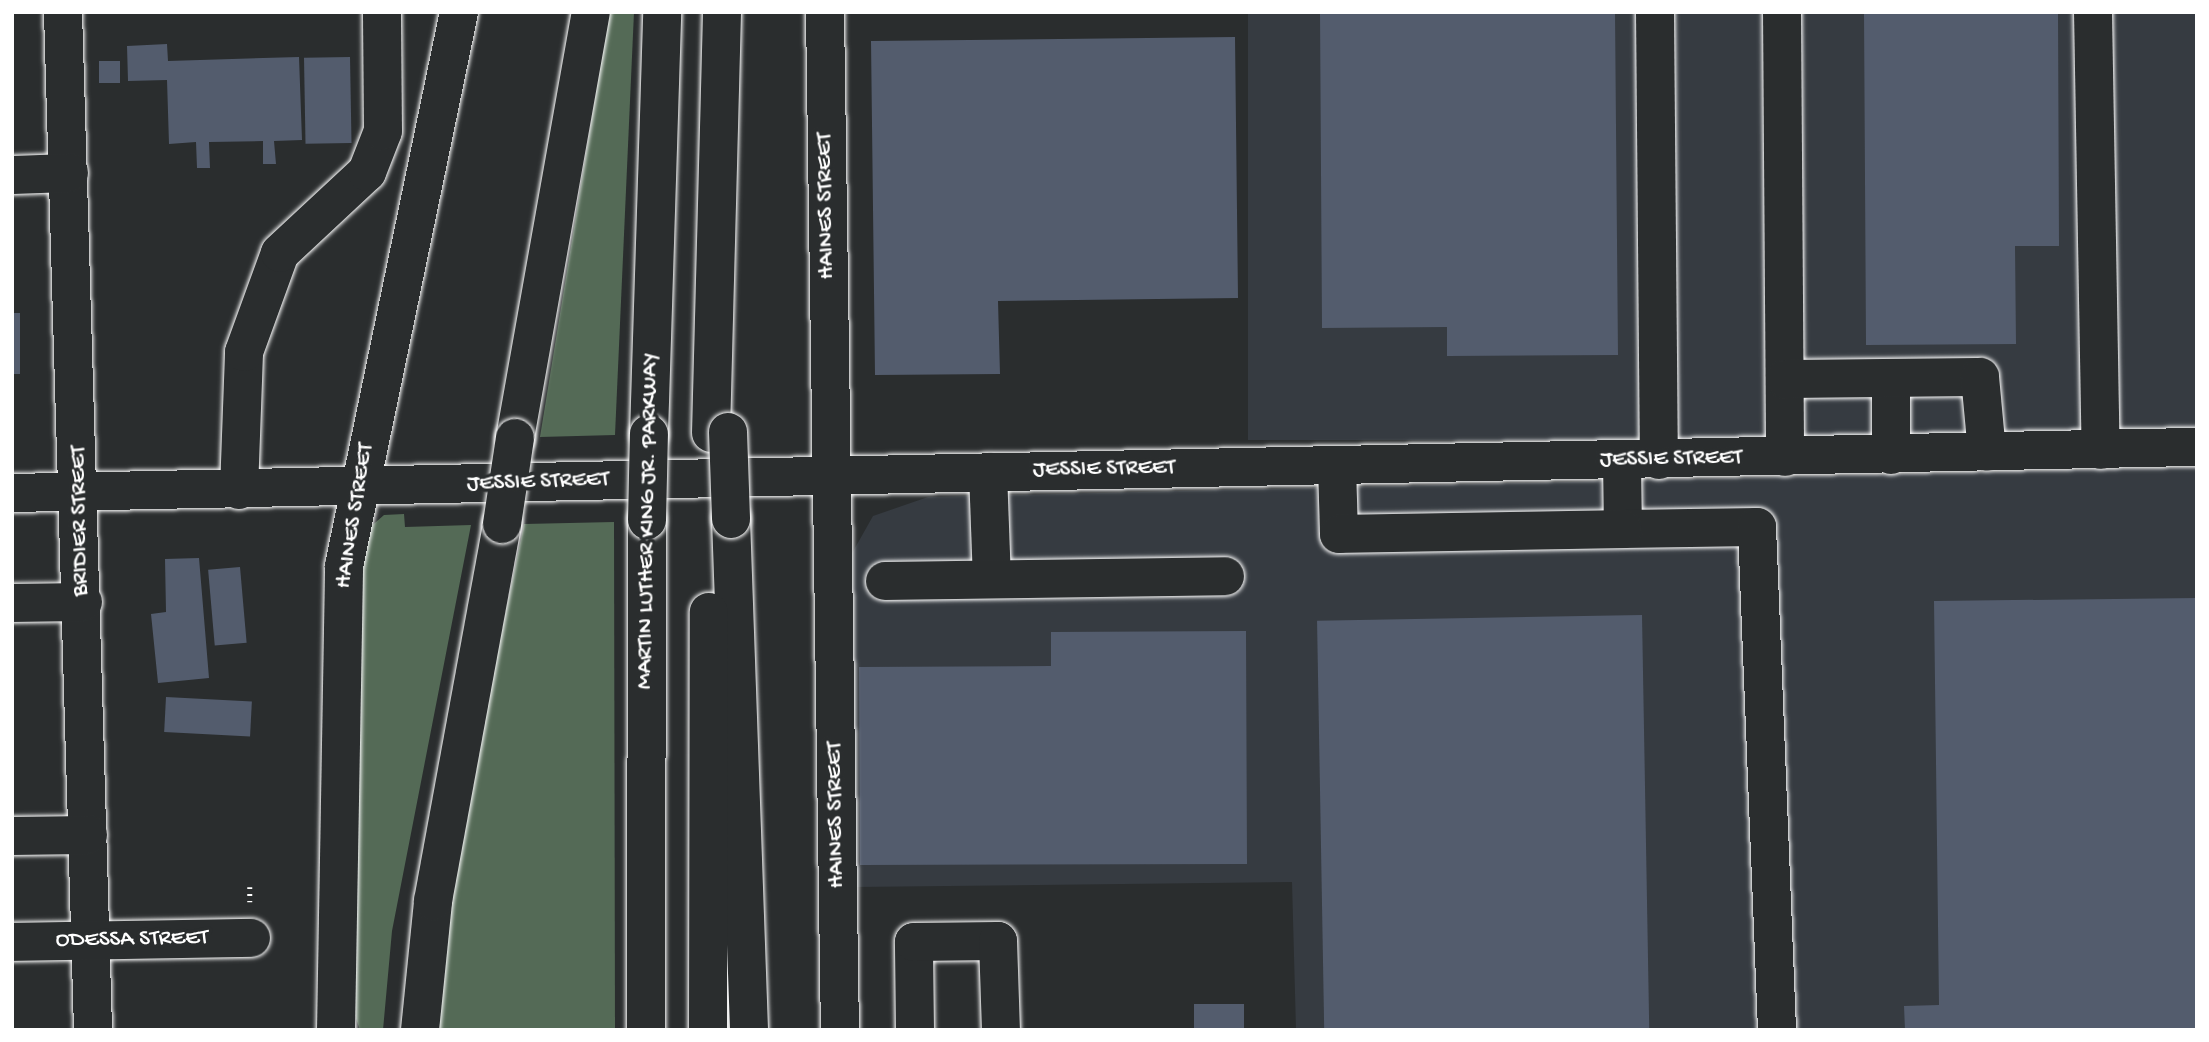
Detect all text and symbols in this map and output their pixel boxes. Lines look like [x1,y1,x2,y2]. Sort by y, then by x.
street label: HAINES STREET [812,132,842,280]
street label: MARTIN LUTHER KING JR. PARKWAY [632,352,666,690]
street label: HAINES STREET [331,441,381,591]
street label: BRIDIER STREET [66,445,96,597]
street label: JESSIE STREET [1600,445,1742,475]
street label: JESSIE STREET [1033,455,1175,485]
street label: JESSIE STREET [466,467,610,499]
street label: HAINES STREET [822,741,852,889]
street label: ODESSA STREET [55,925,209,955]

